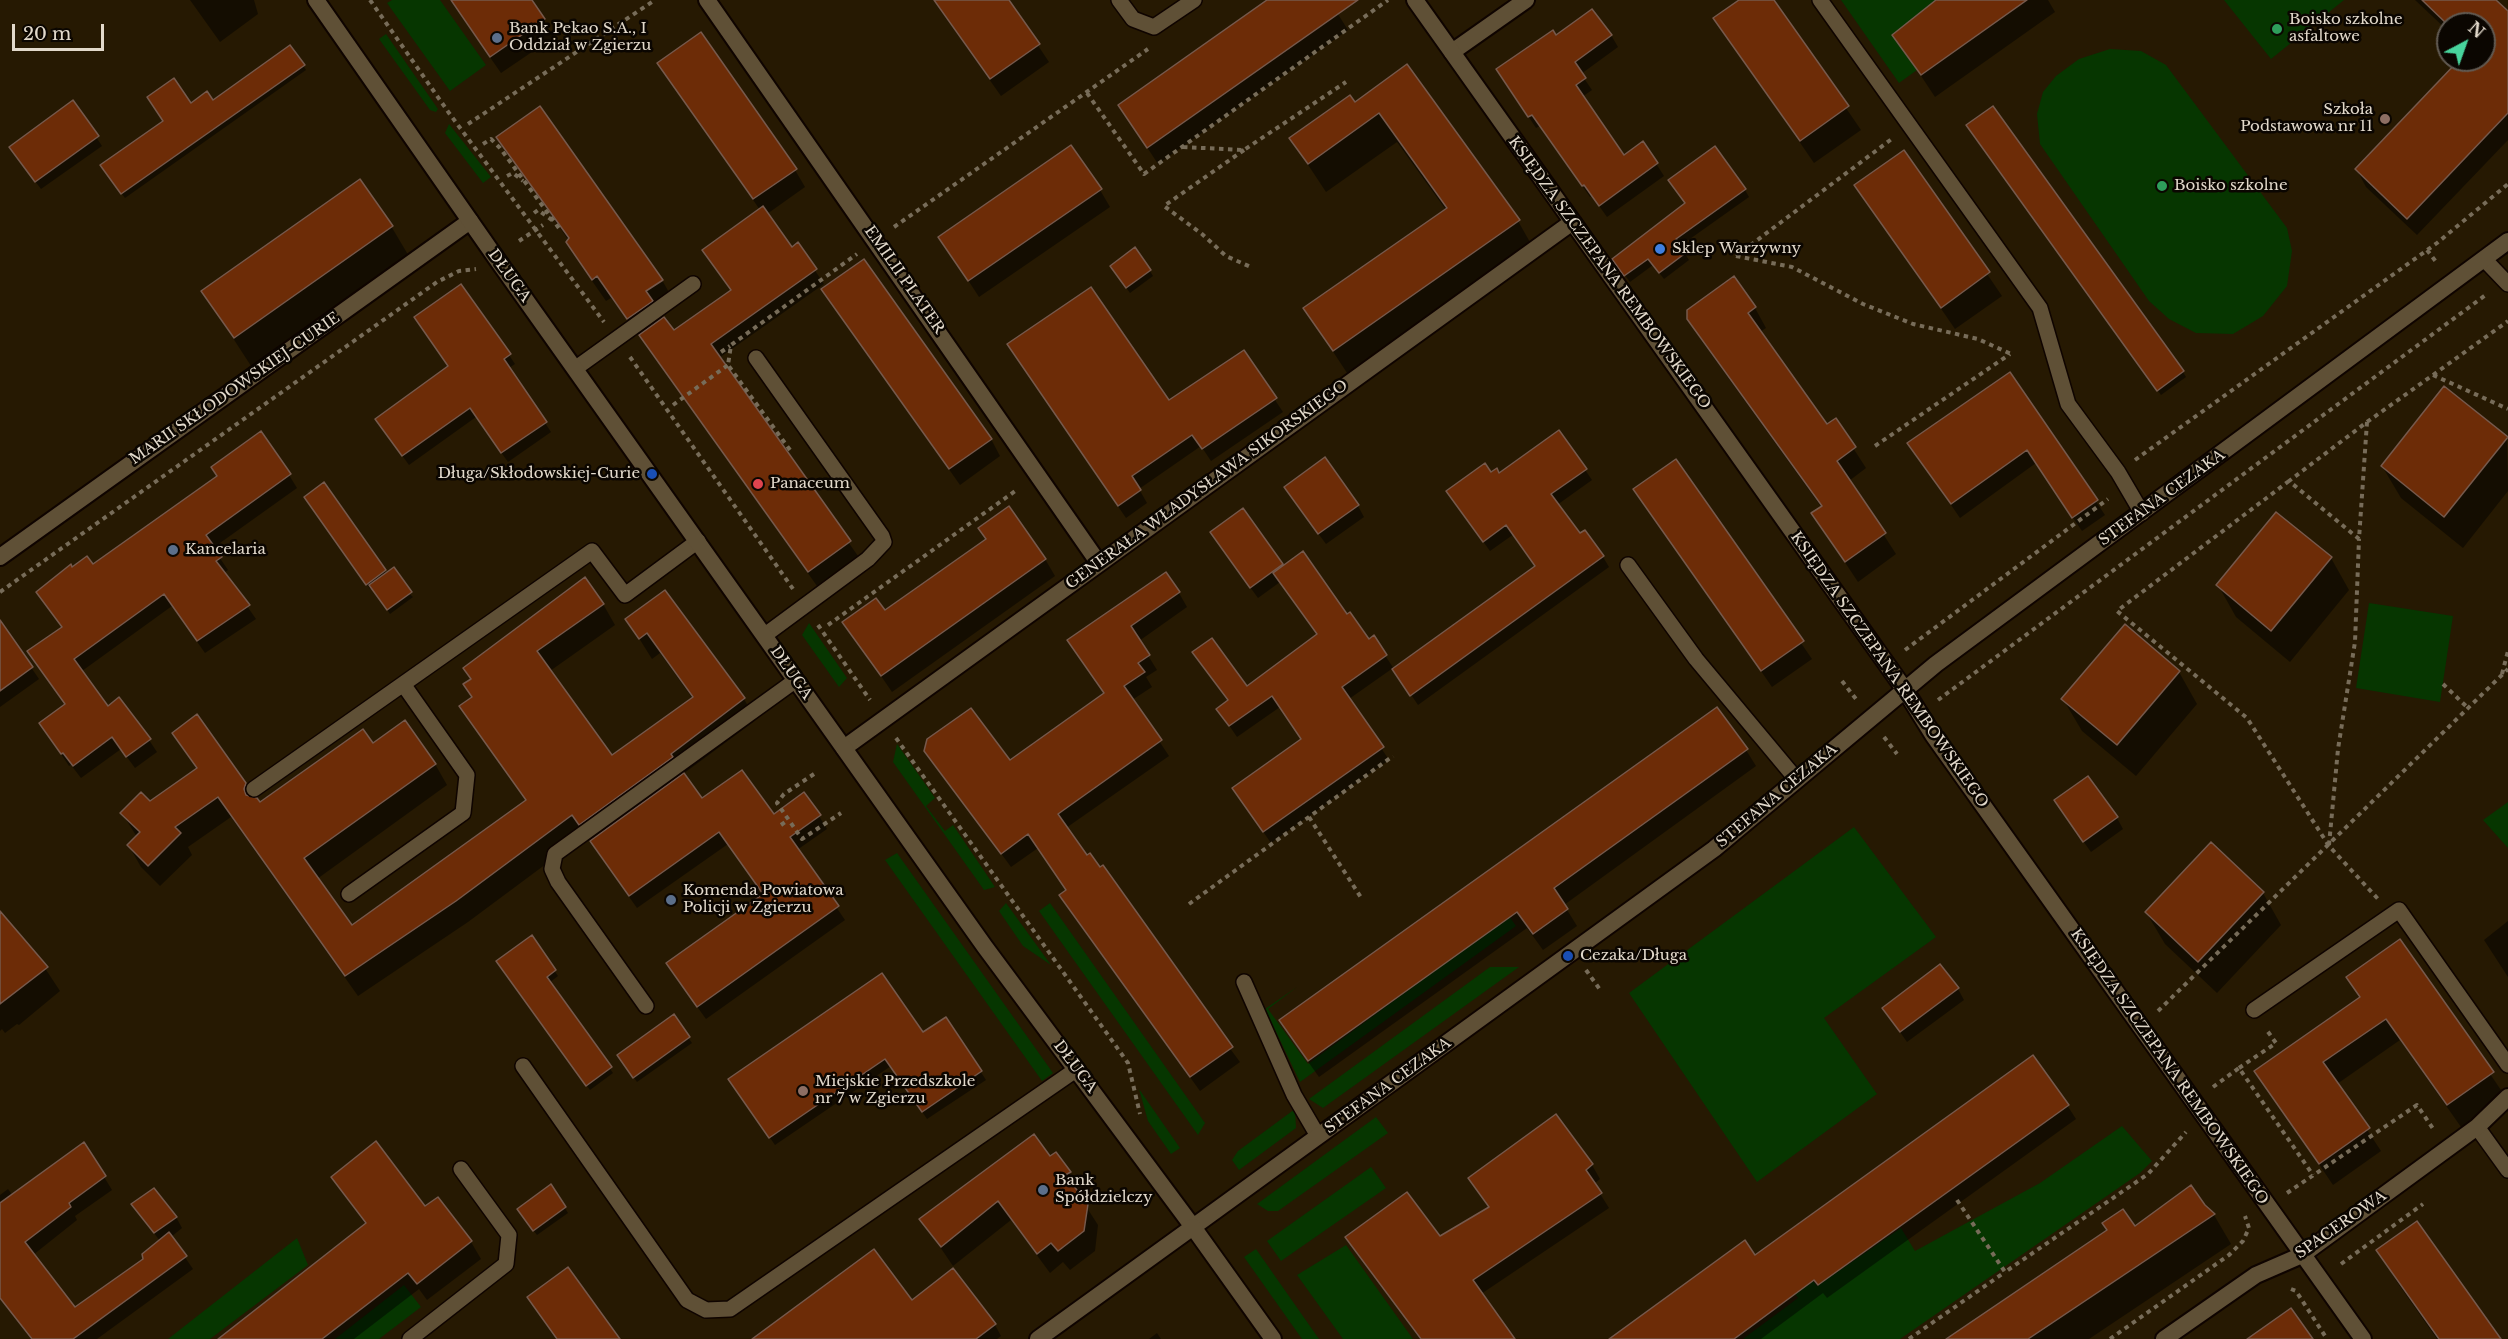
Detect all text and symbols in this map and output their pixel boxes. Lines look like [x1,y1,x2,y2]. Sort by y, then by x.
place label: Boisko szkolne asfaltowe [2289,11,2403,46]
scale bar [15,12,106,50]
north arrow [2436,12,2496,72]
text: N [2464,17,2489,42]
place label: Bank Pekao S.A., I Oddział w Zgierzu [509,20,651,55]
marker: Boisko szkolne asfaltowe [2270,22,2284,36]
text: 20 m [23,23,71,45]
marker: Bank Pekao S.A., I Oddział w Zgierzu [490,31,504,45]
place label: Szkoła Podstawowa nr 11 [2240,101,2373,136]
marker: Szkoła Podstawowa nr 11 [2378,112,2392,126]
street label: KSIĘDZA SZCZEPANA REMBOWSKIEGO [1504,133,1714,413]
place label: Boisko szkolne [2174,177,2288,195]
marker: Boisko szkolne [2155,179,2169,193]
street label: EMILII PLATER [860,223,948,337]
place label: Sklep Warzywny [1672,240,1801,258]
marker: Sklep Warzywny [1653,242,1667,256]
street label: DŁUGA [484,246,534,306]
street label: MARII SKŁODOWSKIEJ-CURIE [126,309,344,469]
street label: GENERAŁA WŁADYSŁAWA SIKORSKIEGO [1062,377,1352,593]
street label: STEFANA CEZAKA [2095,446,2229,550]
place label: Długa/Skłodowskiej-Curie [438,465,640,483]
marker: Długa/Skłodowskiej-Curie [645,467,659,481]
place label: Panaceum [770,475,850,493]
marker: Panaceum [751,477,765,491]
street label: KSIĘDZA SZCZEPANA REMBOWSKIEGO [1786,529,1992,811]
place label: Kancelaria [185,541,266,559]
marker: Kancelaria [166,543,180,557]
street label: DŁUGA [766,643,816,703]
street label: STEFANA CEZAKA [1713,740,1841,852]
place label: Komenda Powiatowa Policji w Zgierzu [683,882,844,917]
marker: Komenda Powiatowa Policji w Zgierzu [664,893,678,907]
street label: KSIĘDZA SZCZEPANA REMBOWSKIEGO [2066,926,2272,1208]
place label: Cezaka/Długa [1580,947,1687,965]
marker: Cezaka/Długa [1561,949,1575,963]
street label: STEFANA CEZAKA [1321,1034,1455,1138]
street label: DŁUGA [1049,1037,1101,1097]
place label: Miejskie Przedszkole nr 7 w Zgierzu [815,1073,975,1108]
marker: Miejskie Przedszkole nr 7 w Zgierzu [796,1084,810,1098]
place label: Bank Spółdzielczy [1055,1172,1153,1207]
marker: Bank Spółdzielczy [1036,1183,1050,1197]
street label: SPACEROWA [2292,1187,2390,1263]

